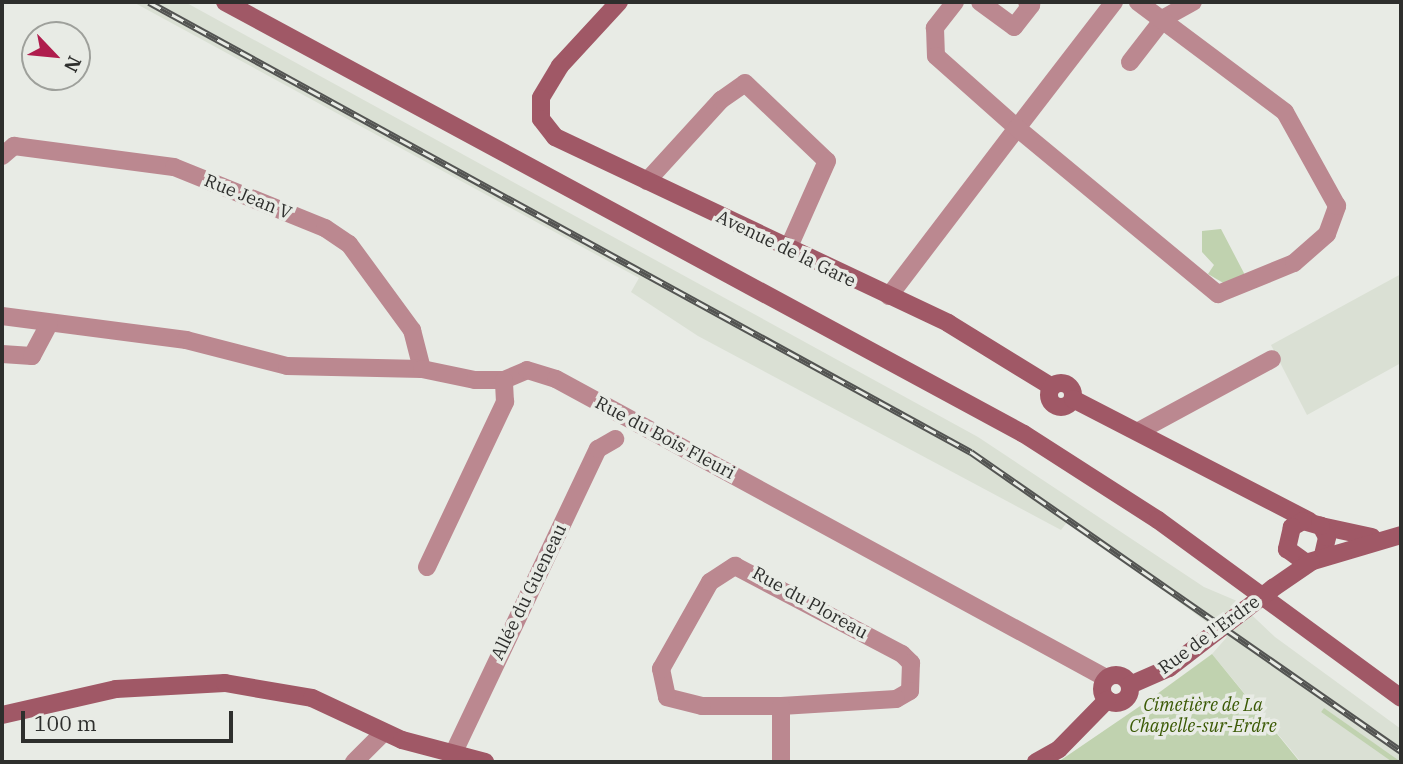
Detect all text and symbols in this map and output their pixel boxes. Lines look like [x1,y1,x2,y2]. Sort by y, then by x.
north arrow [21,21,91,91]
text: N [59,52,87,76]
street label: Rue Jean V [201,170,295,224]
street label: Avenue de la Gare [713,206,859,292]
street label: Rue du Bois Fleuri [591,392,739,484]
street label: Allée du Gueneau [487,520,571,664]
street label: Rue du Ploreau [748,562,872,644]
street label: Rue de l'Erdre [1154,591,1264,679]
park label: Cimetière de La Chapelle-sur-Erdre [1129,695,1277,738]
scale bar [24,698,236,742]
text: 100 m [34,709,97,737]

